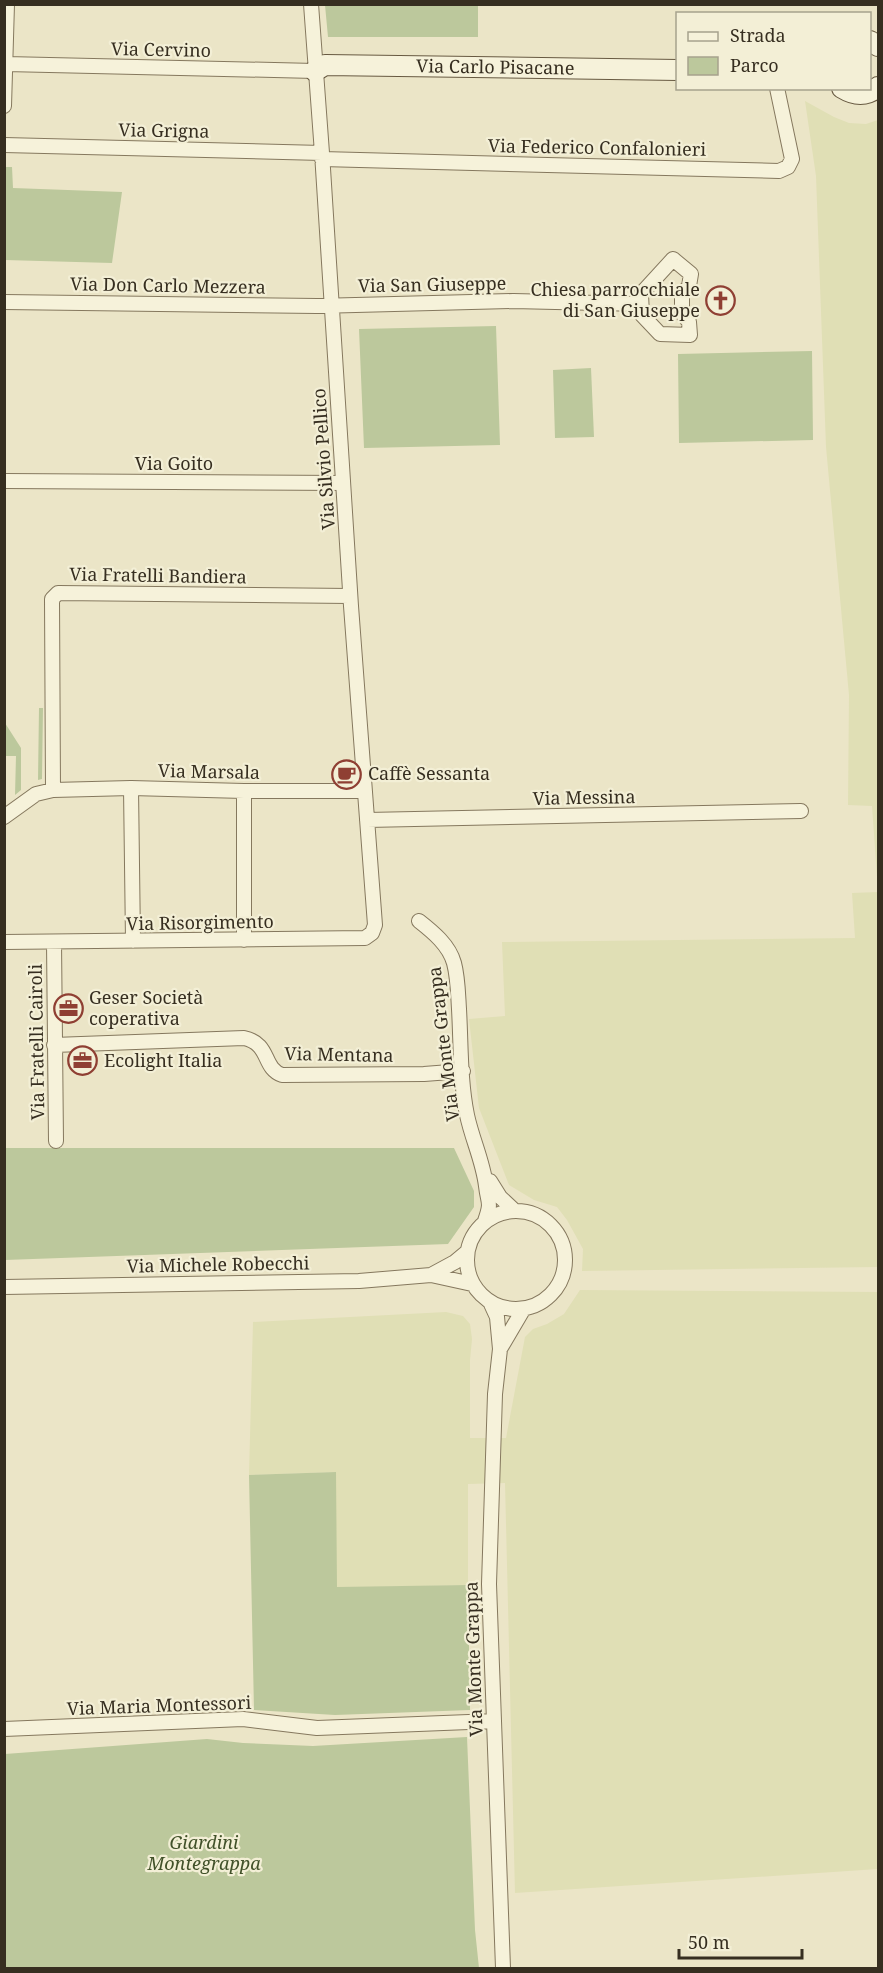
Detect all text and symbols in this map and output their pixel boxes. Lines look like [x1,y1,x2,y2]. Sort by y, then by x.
legend [676,12,871,90]
text: Strada [730,23,786,47]
street label: Via Cervino [111,36,211,62]
street label: Via Carlo Pisacane [416,53,575,80]
text: Parco [730,53,779,77]
street label: Via Grigna [118,117,210,143]
street label: Via Federico Confalonieri [488,133,707,161]
street label: Via Don Carlo Mezzera [70,271,266,299]
street label: Via San Giuseppe [358,271,506,297]
place label: Chiesa parrocchiale di San Giuseppe [530,277,700,322]
church icon: Chiesa parrocchiale di San Giuseppe [705,284,737,316]
street label: Via Silvio Pellico [306,388,340,531]
street label: Via Goito [135,451,213,475]
street label: Via Fratelli Bandiera [69,561,247,589]
street label: Via Marsala [158,758,260,784]
cafe icon: Caffè Sessanta [331,758,363,790]
place label: Caffè Sessanta [368,761,490,785]
street label: Via Messina [532,784,636,810]
street label: Via Risorgimento [126,909,274,935]
street label: Via Fratelli Cairoli [23,963,49,1120]
street label: Via Monte Grappa [422,965,464,1123]
place label: Geser Società coperativa [89,985,203,1030]
office icon: Geser Società coperativa [52,992,84,1024]
street label: Via Mentana [284,1041,394,1067]
office icon: Ecolight Italia [67,1045,99,1077]
place label: Ecolight Italia [104,1048,222,1072]
street label: Via Michele Robecchi [126,1250,310,1278]
street label: Via Monte Grappa [458,1581,488,1737]
street label: Via Maria Montessori [66,1690,252,1720]
park label: Giardini Montegrappa [146,1830,261,1875]
scale bar [679,1922,802,1960]
text: 50 m [688,1930,730,1954]

